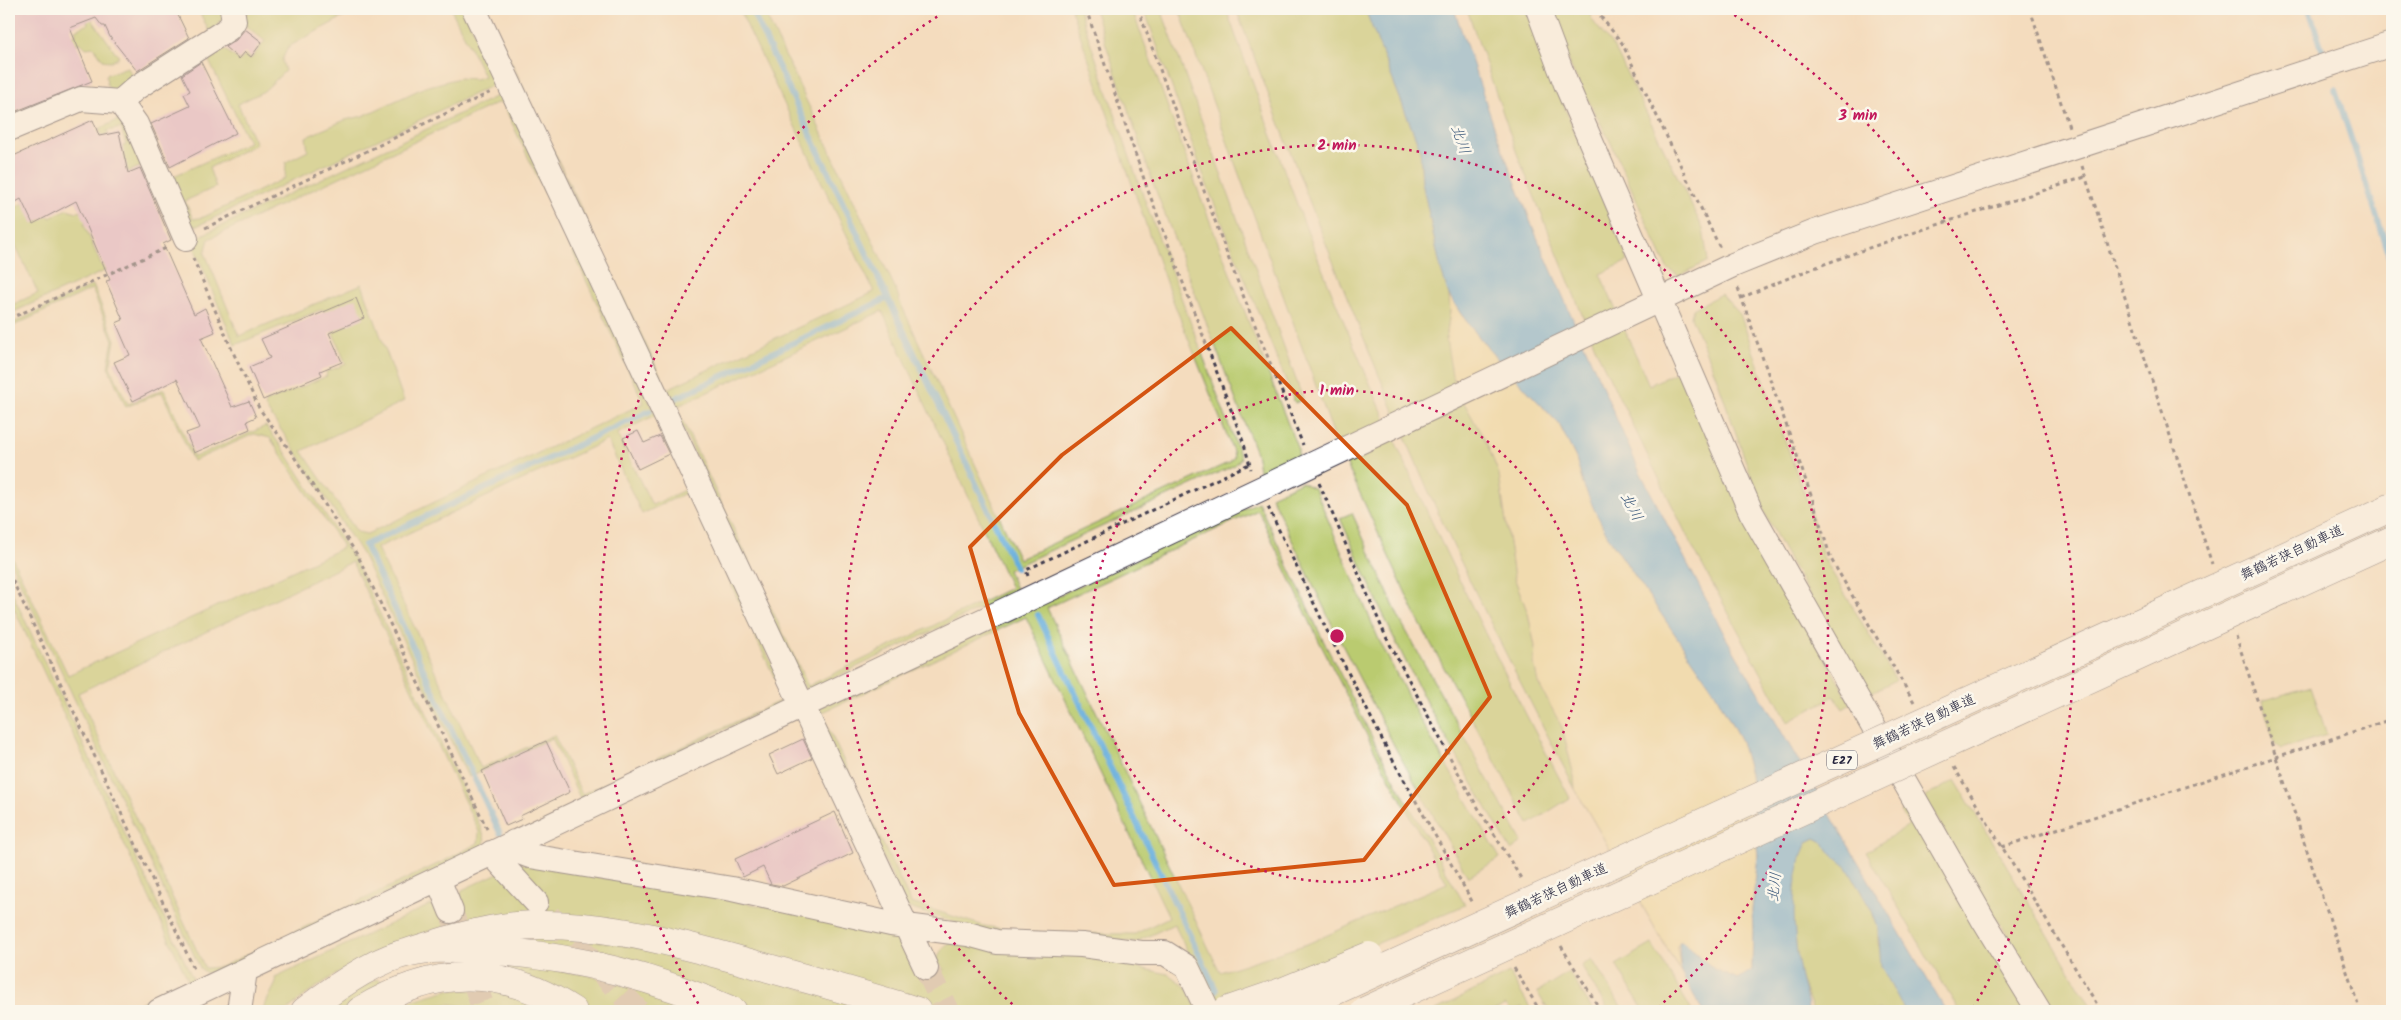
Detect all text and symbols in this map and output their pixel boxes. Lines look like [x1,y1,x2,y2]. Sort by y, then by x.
text: 3 min [1838,104,1877,128]
water label: 北川 [1444,122,1476,158]
text: 2 min [1317,134,1357,158]
text: 1 min [1320,379,1354,403]
water label: 北川 [1613,488,1649,526]
street label: 舞鶴若狭自動車道 [2237,519,2347,587]
centre of rings [1328,627,1346,645]
street label: 舞鶴若狭自動車道 [1869,688,1979,756]
road number: E27 [1827,750,1857,770]
street label: 舞鶴若狭自動車道 [1501,857,1611,925]
water label: 北川 [1761,871,1789,903]

